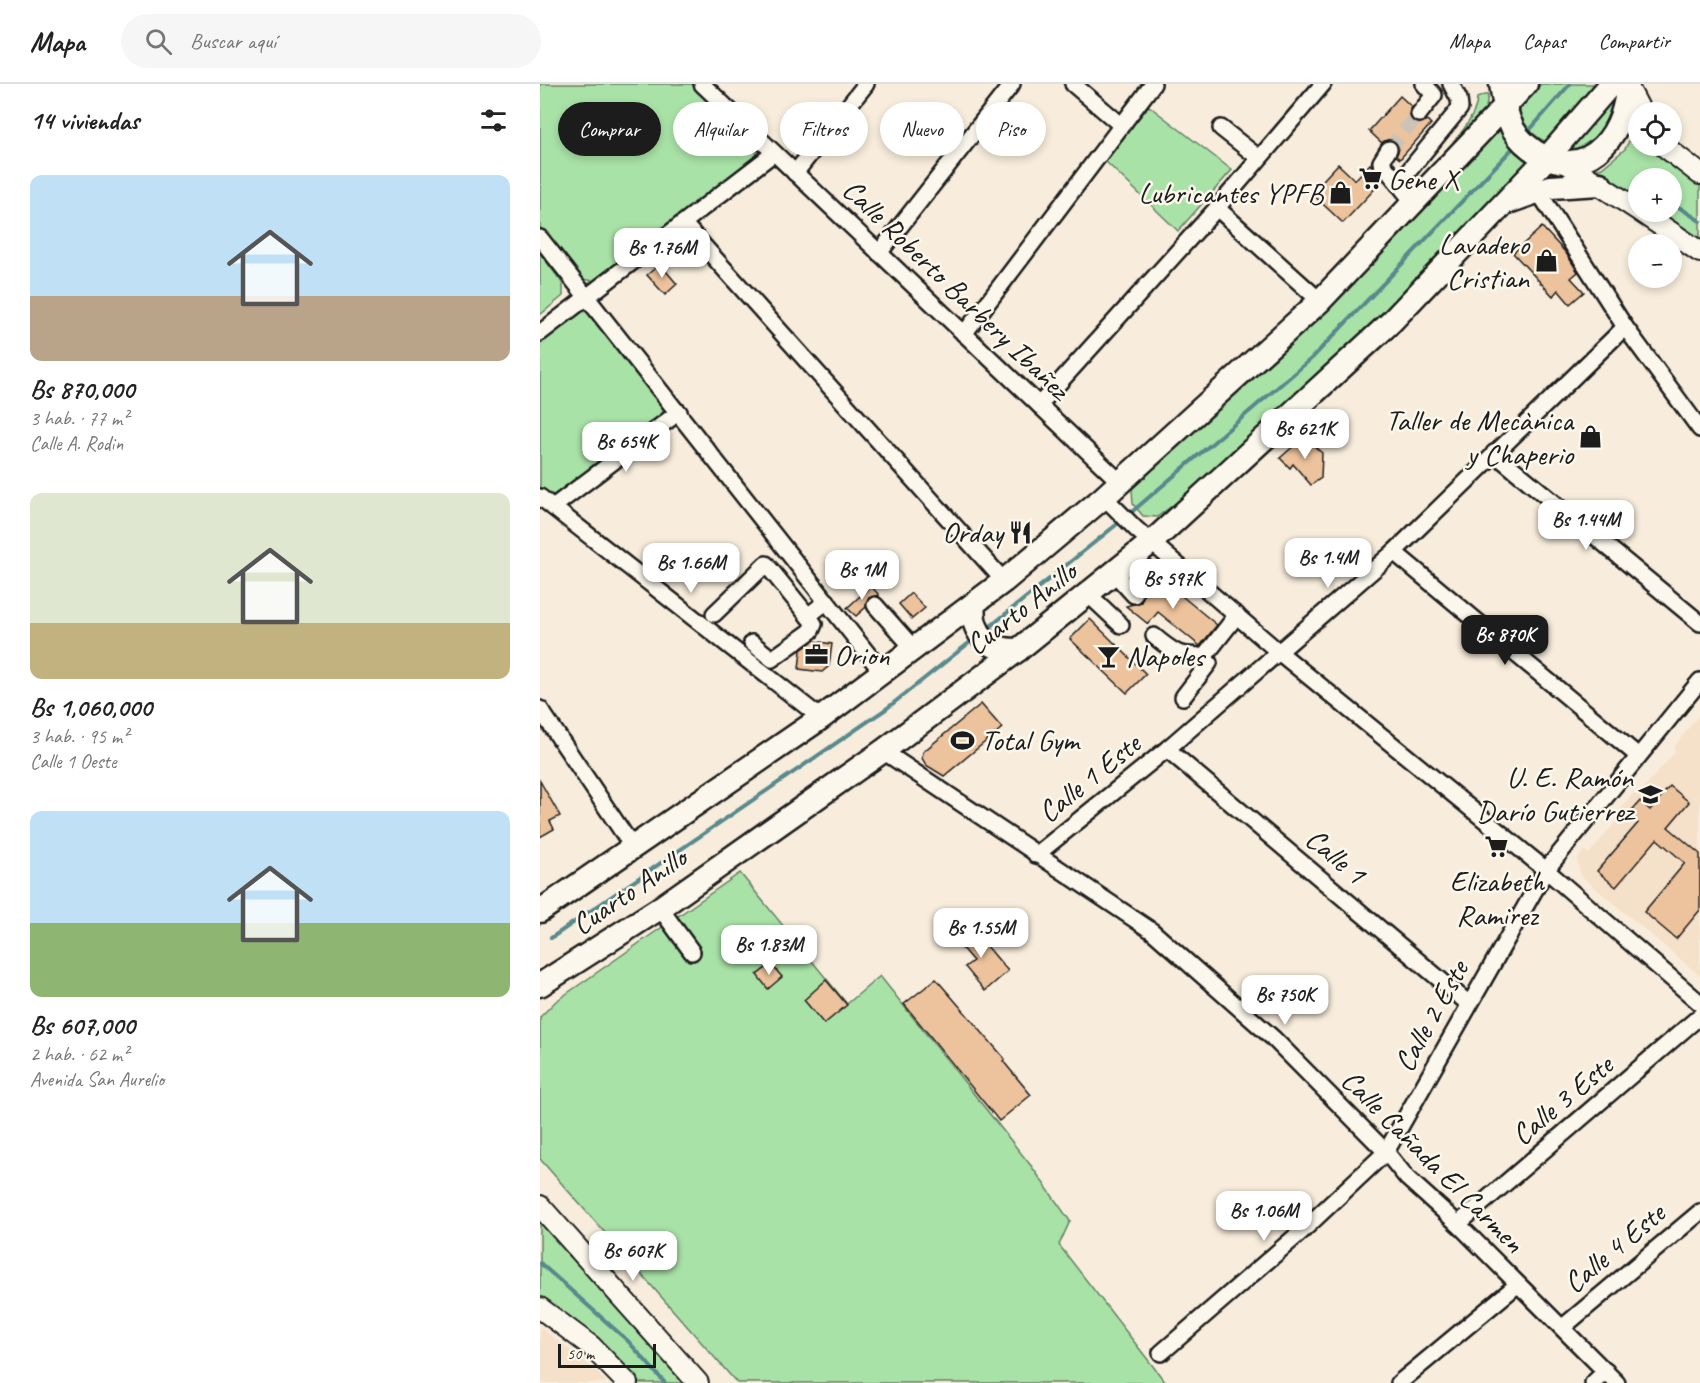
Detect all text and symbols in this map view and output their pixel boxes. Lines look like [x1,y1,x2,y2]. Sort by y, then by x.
search box [121,14,541,68]
text: Mapa [30,24,85,59]
icon: search [142,25,175,58]
text: Buscar aquí [190,27,276,55]
text: Mapa [1449,28,1490,54]
text: Capas [1523,28,1566,54]
text: Compartir [1599,28,1670,54]
chip: Comprar [558,102,661,156]
chip: Alquilar [673,102,768,156]
chip: Filtros [780,102,868,156]
chip: Nuevo [880,102,964,156]
chip: Piso [976,102,1046,156]
map controls [1628,102,1682,288]
button: locate [1628,102,1682,156]
text: 14 viviendas [30,104,139,137]
icon: filters [477,104,510,137]
place label: Gene X [1388,160,1461,198]
supermarket icon: Gene X [1357,166,1383,192]
button: + [1628,168,1682,222]
street label: Calle Roberto Barbery Ibañez [834,171,1080,410]
place label: Lubricantes YPFB [1138,174,1325,212]
shop icon: Lubricantes YPFB [1328,180,1354,206]
icon: home [216,214,324,322]
place label: Lavadero Cristian [1439,225,1530,297]
pin: Bs 1.76M [600,228,724,279]
button: − [1628,234,1682,288]
text: Bs 1.76M [628,235,696,260]
shop icon: Lavadero Cristian [1534,248,1560,274]
text: Bs 870,000 [30,373,134,406]
place label: Taller de Mecànica y Chaperio [1385,401,1575,473]
text: 3 hab. · 77 m² [30,406,128,431]
pin: Bs 621K [1250,409,1360,460]
text: Bs 621K [1275,416,1335,441]
pin: Bs 654K [571,422,681,473]
shop icon: Taller de Mecànica y Chaperio [1578,424,1604,450]
text: Bs 654K [596,429,656,454]
text: Calle A. Rodin [30,431,123,456]
pin: Bs 1.44M [1524,500,1648,551]
text: Bs 1.44M [1552,507,1620,532]
place label: Orday [942,513,1006,551]
restaurant icon: Orday [1008,519,1034,545]
icon: home [216,532,324,640]
pin: Bs 1.4M [1273,538,1383,589]
pin: Bs 1.66M [629,543,753,594]
text: Bs 1.4M [1299,545,1357,570]
text: Bs 1.66M [657,550,725,575]
pin: Bs 1M [820,550,904,601]
street label: Cuarto Anillo [958,551,1087,663]
text: Bs 1M [839,557,885,582]
pin: Bs 597K [1118,559,1228,610]
text: Bs 597K [1144,566,1202,591]
pin: Bs 870K [1450,615,1560,666]
text: Bs 870K [1475,622,1535,647]
place label: Orion [834,636,890,674]
place label: Napoles [1126,637,1207,675]
office icon: Orion [803,642,829,668]
bar icon: Napoles [1095,643,1121,669]
text: Bs 1,060,000 [30,691,152,724]
place label: Total Gym [981,721,1081,759]
text: 3 hab. · 95 m² [30,724,128,749]
street label: Calle 1 Este [1030,724,1150,831]
sports icon: Total Gym [950,727,976,753]
text: Calle 1 Oeste [30,749,116,774]
place label: U. E. Ramón Darío Gutierrez [1476,758,1637,830]
school or university icon: U. E. Ramón Darío Gutierrez [1638,781,1664,807]
street label: Calle 1 [1298,820,1375,893]
supermarket icon: Elizabeth Ramirez [1484,834,1510,860]
street label: Cuarto Anillo [564,837,697,943]
icon: home [216,850,324,958]
place label: Elizabeth Ramirez [1450,862,1546,934]
pin: Bs 1.55M [919,908,1043,959]
text: Bs 1.55M [947,915,1015,940]
pin: Bs 1.83M [707,925,831,976]
text: Bs 1.83M [735,932,803,957]
street label: Calle 2 Este [1385,952,1478,1078]
pin: Bs 750K [1230,975,1340,1026]
text: Bs 750K [1255,982,1315,1007]
text: Bs 607,000 [30,1009,135,1042]
text: 2 hab. · 62 m² [30,1042,128,1067]
street label: Calle 3 Este [1503,1045,1622,1153]
street label: Calle Cañada El Carmen [1333,1061,1533,1261]
text: Avenida San Aurelio [30,1067,164,1092]
pin: Bs 1.06M [1202,1191,1326,1242]
street label: Calle 4 Este [1555,1193,1674,1301]
text: Bs 1.06M [1230,1198,1298,1223]
pin: Bs 607K [578,1231,688,1282]
text: Bs 607K [603,1238,663,1263]
scale bar [558,1341,656,1368]
text: 50 m [567,1344,594,1364]

